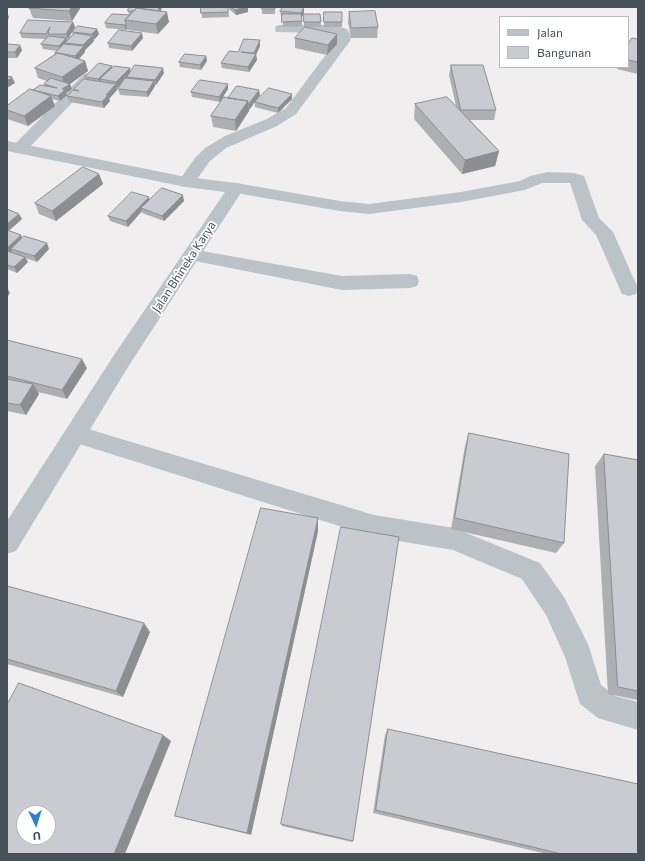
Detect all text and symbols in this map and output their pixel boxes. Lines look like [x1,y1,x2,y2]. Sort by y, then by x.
legend [499,16,629,68]
text: Jalan [537,25,563,39]
text: Bangunan [537,45,591,59]
street label: Jalan Bhineka Karya [149,219,219,315]
north arrow [16,805,56,845]
text: U [32,830,41,843]

